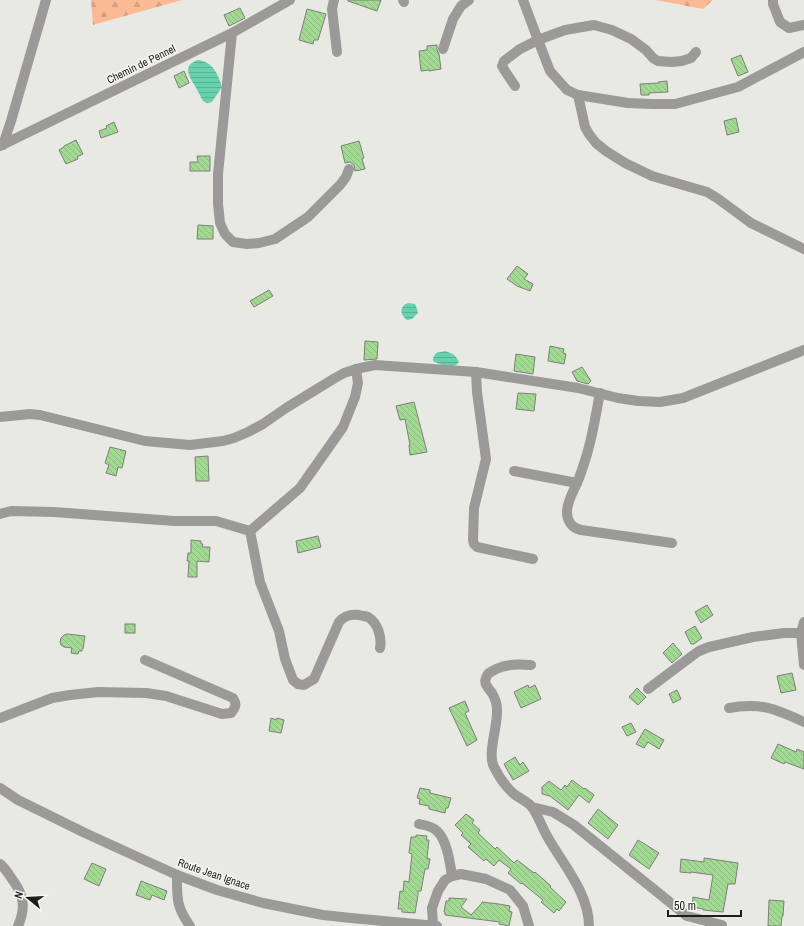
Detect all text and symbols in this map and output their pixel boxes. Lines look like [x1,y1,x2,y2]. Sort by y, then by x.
street label: Chemin de Pennel [104,41,178,87]
street label: Route Jean Ignace [176,855,252,893]
north arrow [8,878,48,918]
text: N [11,890,26,900]
scale bar [668,892,741,918]
text: 50 m [674,898,696,914]

